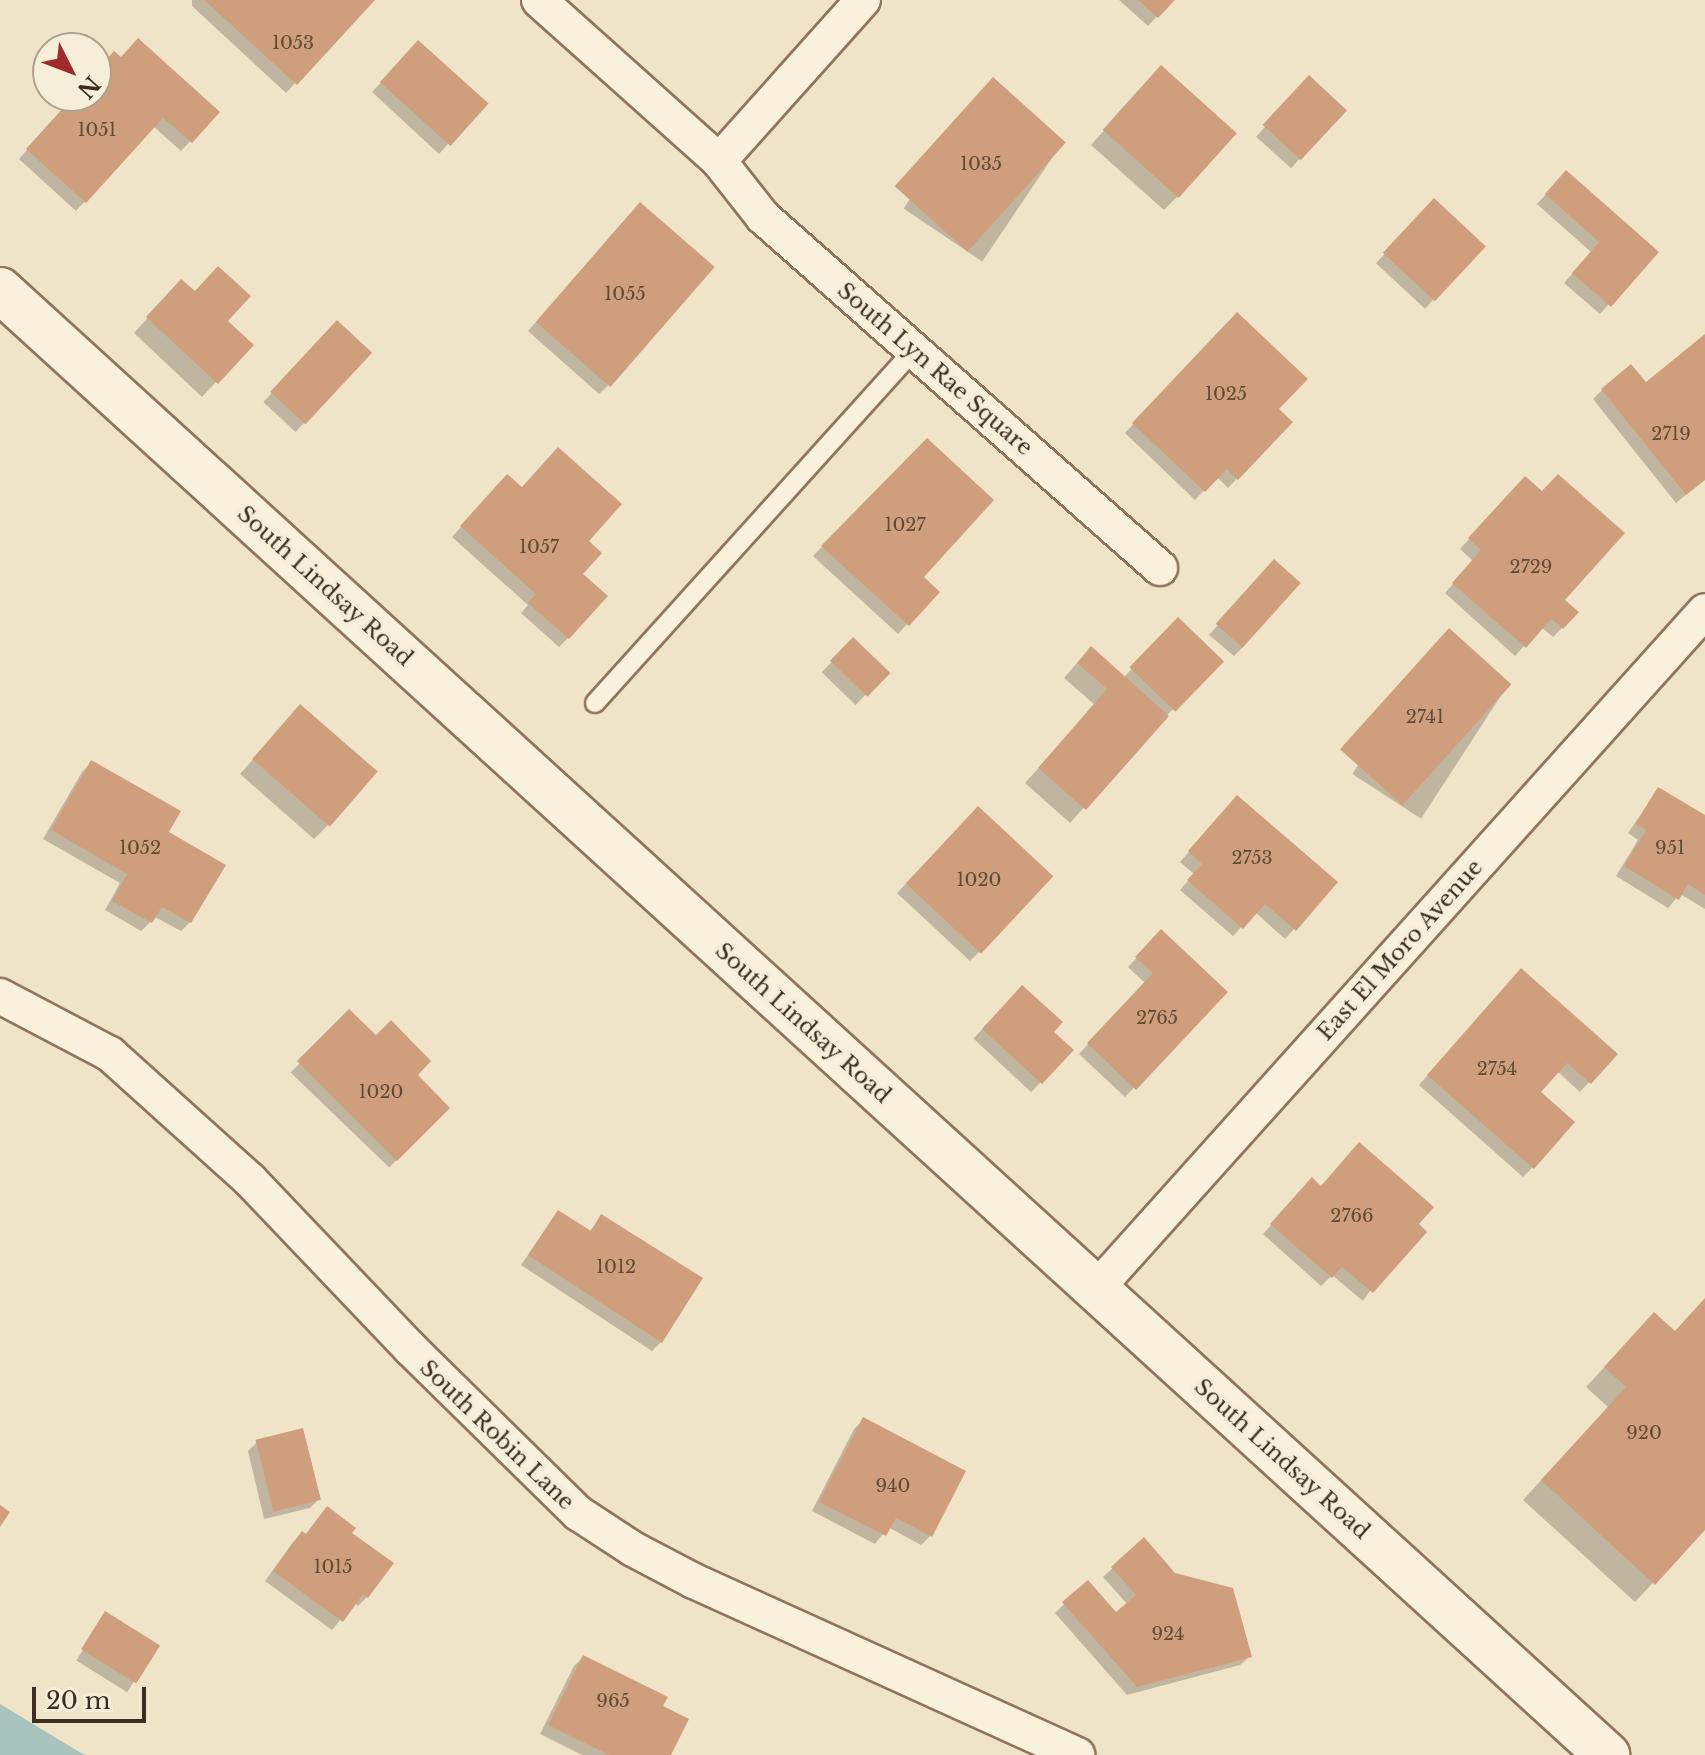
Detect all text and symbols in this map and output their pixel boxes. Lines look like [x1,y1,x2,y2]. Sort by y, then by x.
north arrow [32,32,112,112]
house number: 1053 [272,32,314,54]
text: N [72,70,106,104]
house number: 1051 [77,119,117,141]
house number: 1035 [960,153,1002,175]
street label: South Lyn Rae Square [832,277,1038,461]
house number: 1055 [604,283,646,305]
house number: 1025 [1205,383,1247,405]
house number: 2719 [1651,423,1691,445]
street label: South Lindsay Road [232,500,418,672]
house number: 1027 [884,514,926,536]
house number: 1057 [519,536,559,558]
house number: 2729 [1510,556,1552,578]
house number: 2741 [1406,706,1444,728]
house number: 1052 [119,837,161,859]
house number: 951 [1655,837,1685,859]
house number: 2753 [1231,847,1273,869]
street label: East El Moro Avenue [1312,854,1488,1046]
house number: 1020 [957,869,1001,891]
street label: South Lindsay Road [710,937,896,1109]
house number: 2765 [1136,1007,1178,1029]
house number: 2754 [1477,1058,1517,1080]
house number: 1020 [359,1081,403,1103]
house number: 2766 [1330,1205,1374,1227]
house number: 1012 [596,1256,636,1278]
street label: South Robin Lane [414,1355,580,1515]
street label: South Lindsay Road [1189,1373,1375,1545]
house number: 920 [1626,1422,1662,1444]
house number: 940 [876,1475,910,1497]
house number: 1015 [313,1556,353,1578]
house number: 924 [1151,1623,1185,1645]
scale bar [36,1671,150,1721]
text: 20 m [46,1686,111,1715]
house number: 965 [596,1690,630,1712]

